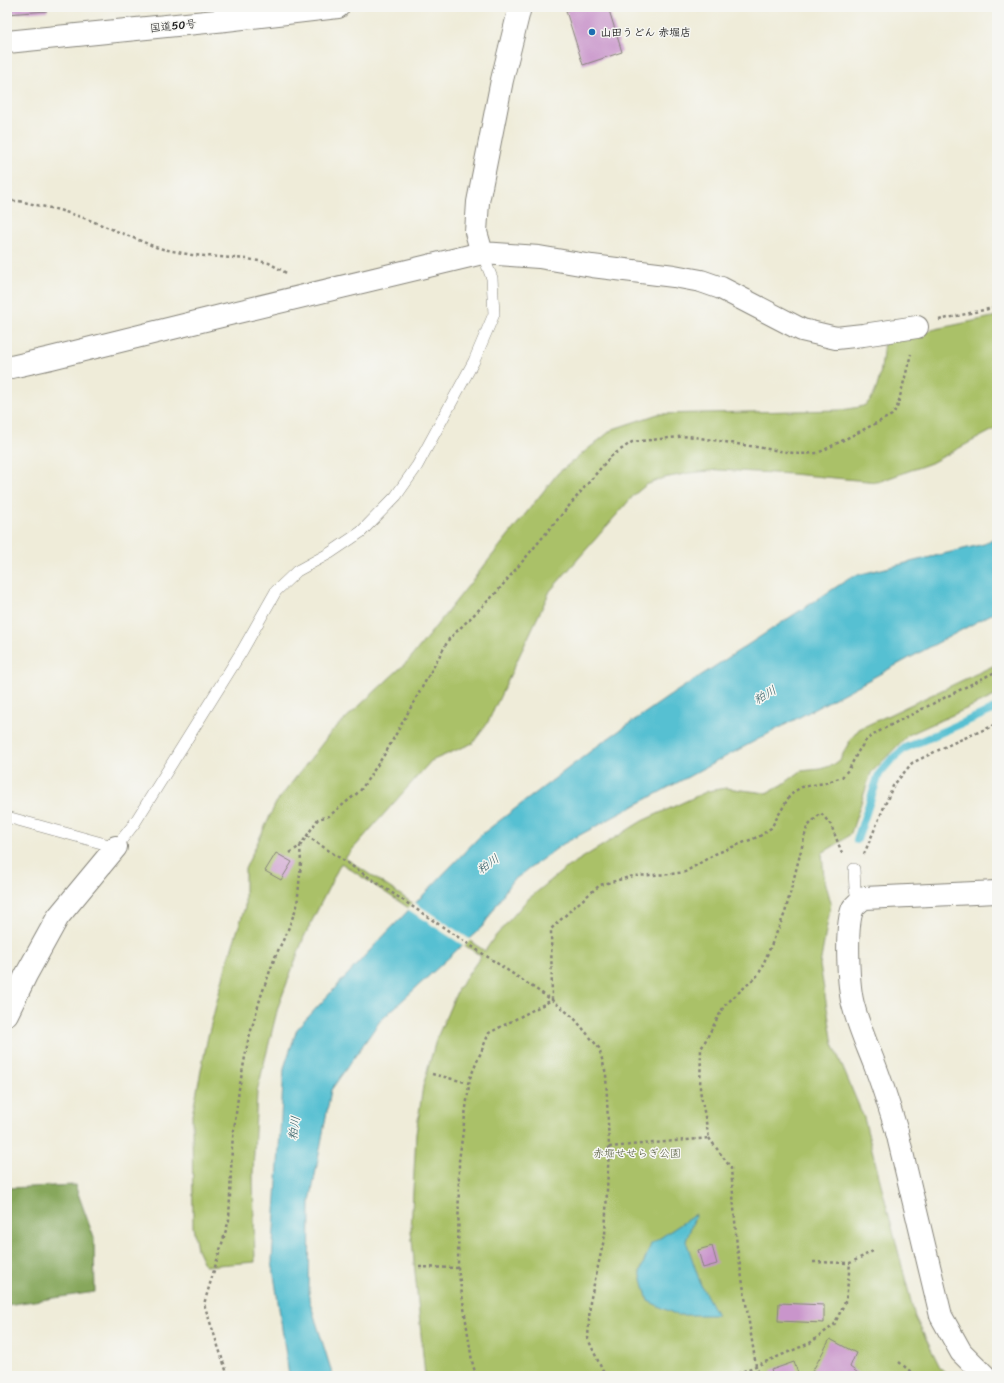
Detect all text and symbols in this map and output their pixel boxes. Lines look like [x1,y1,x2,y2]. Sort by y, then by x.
street label: 国道50号 [149,14,197,38]
place label: 山田うどん 赤堀店 [600,23,691,42]
marker: 山田うどん 赤堀店 [587,27,597,37]
water label: 粕川 [749,679,781,711]
water label: 粕川 [472,848,504,880]
water label: 粕川 [281,1115,307,1141]
park label: 赤堀せせらぎ公園 [593,1144,681,1163]

